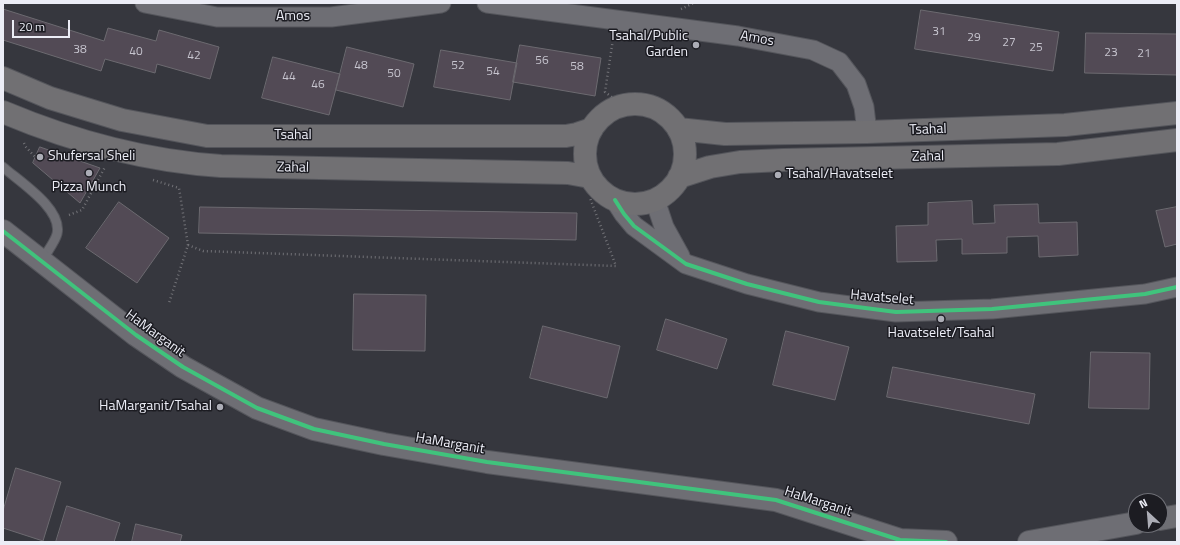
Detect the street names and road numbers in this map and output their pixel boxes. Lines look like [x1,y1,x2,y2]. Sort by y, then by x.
street label: Amos [276,9,310,25]
street label: Amos [739,28,775,50]
street label: Tsahal [909,121,947,139]
street label: Tsahal [274,128,312,144]
street label: Zahal [912,148,944,166]
street label: Zahal [277,159,309,177]
street label: Havatselet [850,287,914,309]
street label: HaMarganit [122,307,188,361]
street label: HaMarganit [414,430,486,458]
street label: HaMarganit [782,483,854,521]

